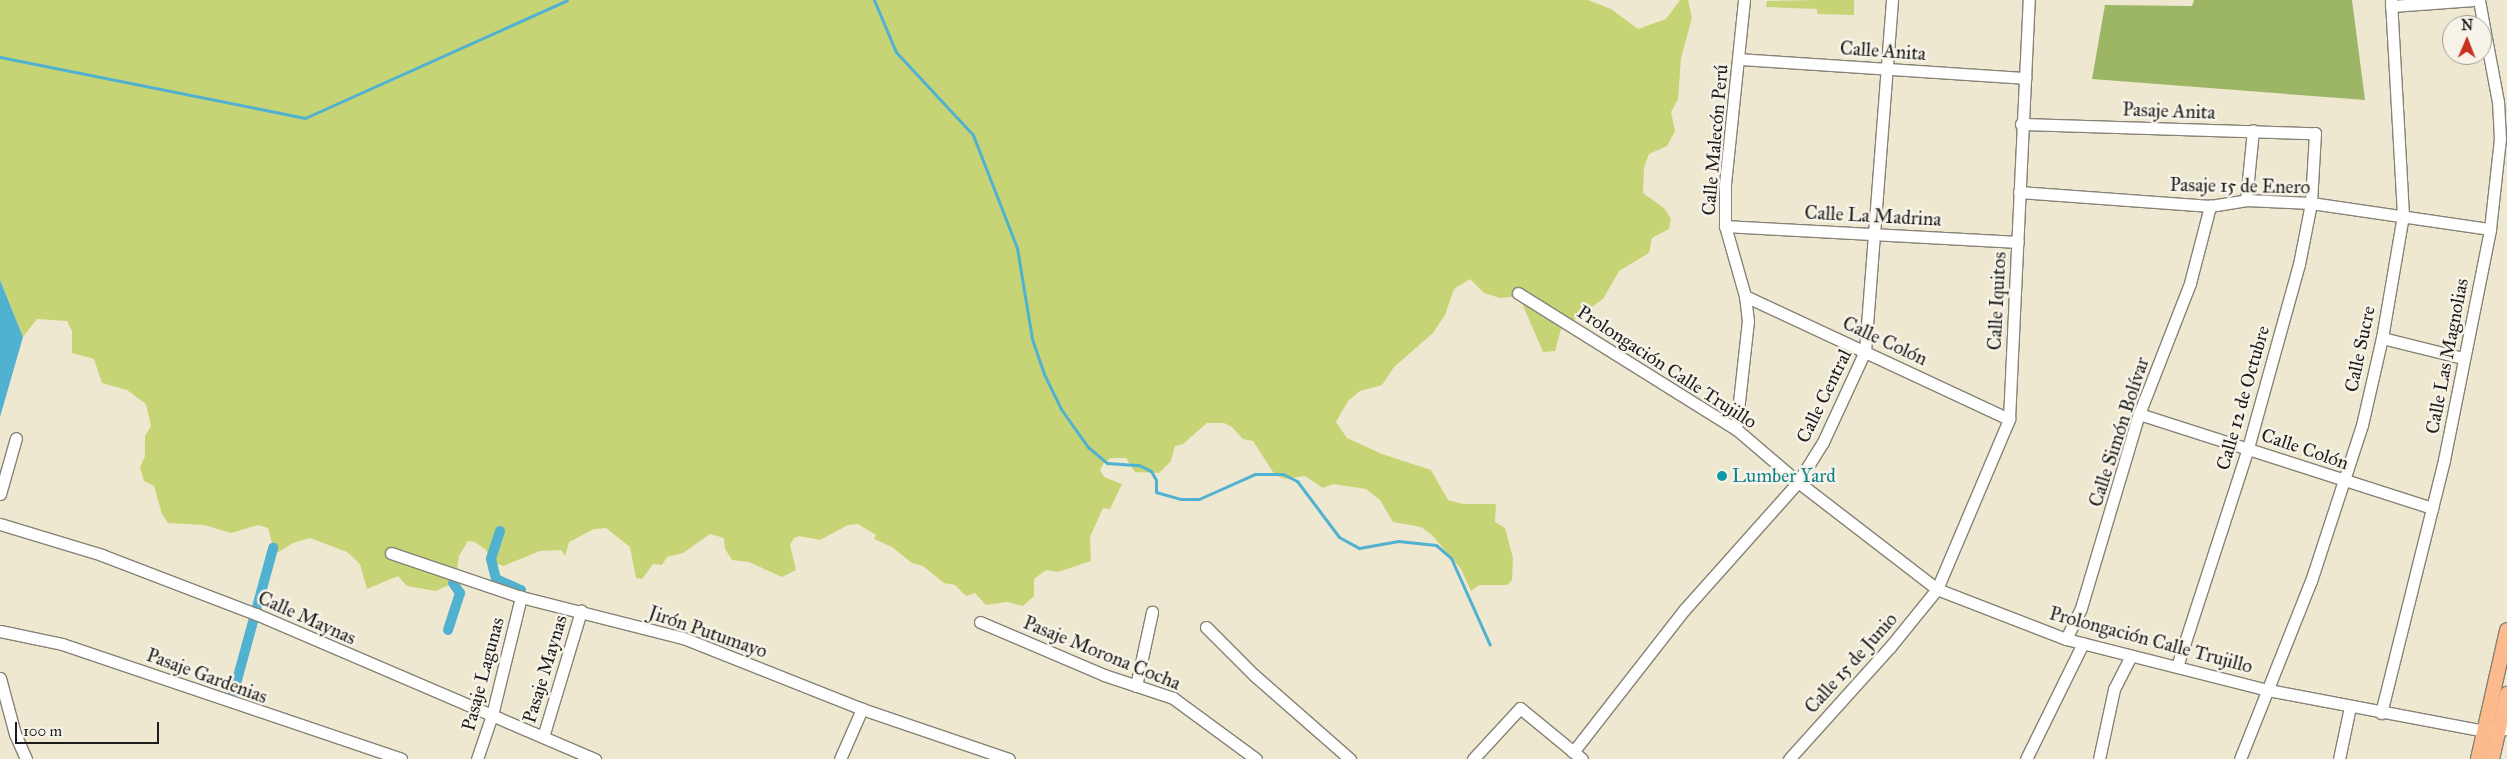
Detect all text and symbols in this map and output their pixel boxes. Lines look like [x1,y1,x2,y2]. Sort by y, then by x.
north arrow [2442,15,2492,65]
text: N [2461,17,2473,34]
street label: Calle Anita [1839,37,1927,65]
street label: Calle Malecón Perú [1697,64,1733,216]
street label: Pasaje Anita [2122,98,2216,124]
street label: Pasaje 15 de Enero [2170,173,2310,199]
street label: Calle La Madrina [1804,201,1942,231]
street label: Calle Iquitos [1983,251,2011,351]
street label: Calle Las Magnolias [2421,276,2473,436]
street label: Prolongación Calle Trujillo [1573,300,1761,434]
street label: Calle Sucre [2340,304,2380,394]
street label: Calle Colón [1839,311,1931,371]
street label: Calle 12 de Octubre [2211,323,2275,473]
street label: Calle Central [1792,345,1856,447]
street label: Calle Simón Bolívar [2084,354,2154,510]
street label: Calle Colón [2258,423,2352,475]
place label: Lumber Yard [1732,465,1836,487]
marker: Lumber Yard [1716,470,1728,482]
street label: Calle Maynas [255,586,359,650]
street label: Jirón Putumayo [646,601,770,663]
street label: Prolongación Calle Trujillo [2047,602,2255,678]
street label: Calle 15 de Junio [1800,608,1902,718]
street label: Pasaje Morona Cocha [1020,611,1184,695]
street label: Pasaje Maynas [518,612,572,726]
street label: Pasaje Lagunas [457,615,509,733]
street label: Pasaje Gardenias [143,644,271,708]
scale bar [18,712,161,744]
text: 100 m [23,722,62,740]

